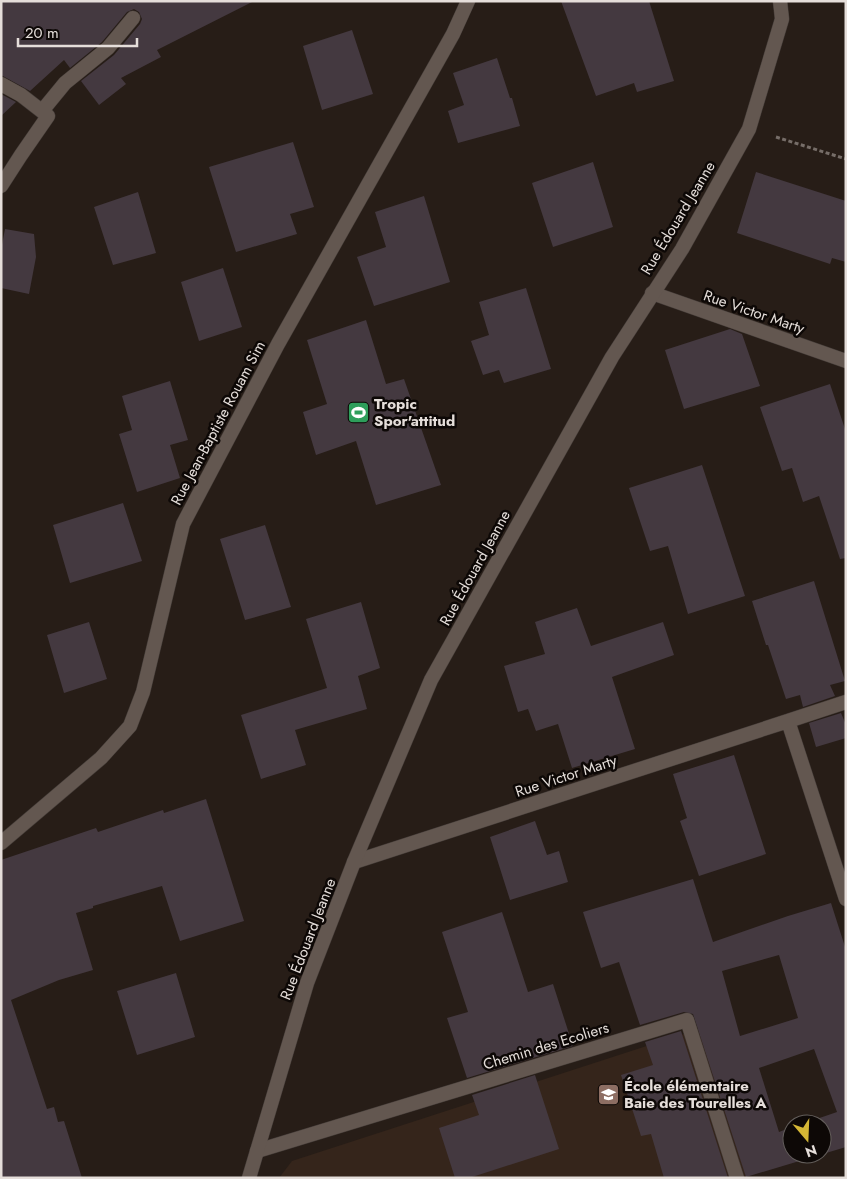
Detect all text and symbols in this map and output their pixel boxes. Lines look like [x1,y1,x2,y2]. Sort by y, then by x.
scale bar [18,15,136,47]
text: 20 m [25,22,59,44]
street label: Rue Édouard Jeanne [635,157,721,279]
street label: Rue Victor Marty [700,284,808,340]
street label: Rue Jean-Baptiste Rouam Sim [165,337,271,509]
place label: Tropic Spor'attitud [374,393,455,432]
sports icon: Tropic Spor'attitud [346,401,370,425]
street label: Rue Édouard Jeanne [434,506,516,630]
street label: Rue Victor Marty [512,749,620,803]
street label: Rue Édouard Jeanne [275,875,341,1003]
street label: Chemin des Ecoliers [480,1016,612,1076]
place label: École élémentaire Baie des Tourelles A [624,1075,767,1114]
school or university icon: École élémentaire Baie des Tourelles A [596,1083,620,1107]
north arrow [782,1114,832,1164]
text: N [803,1140,820,1163]

